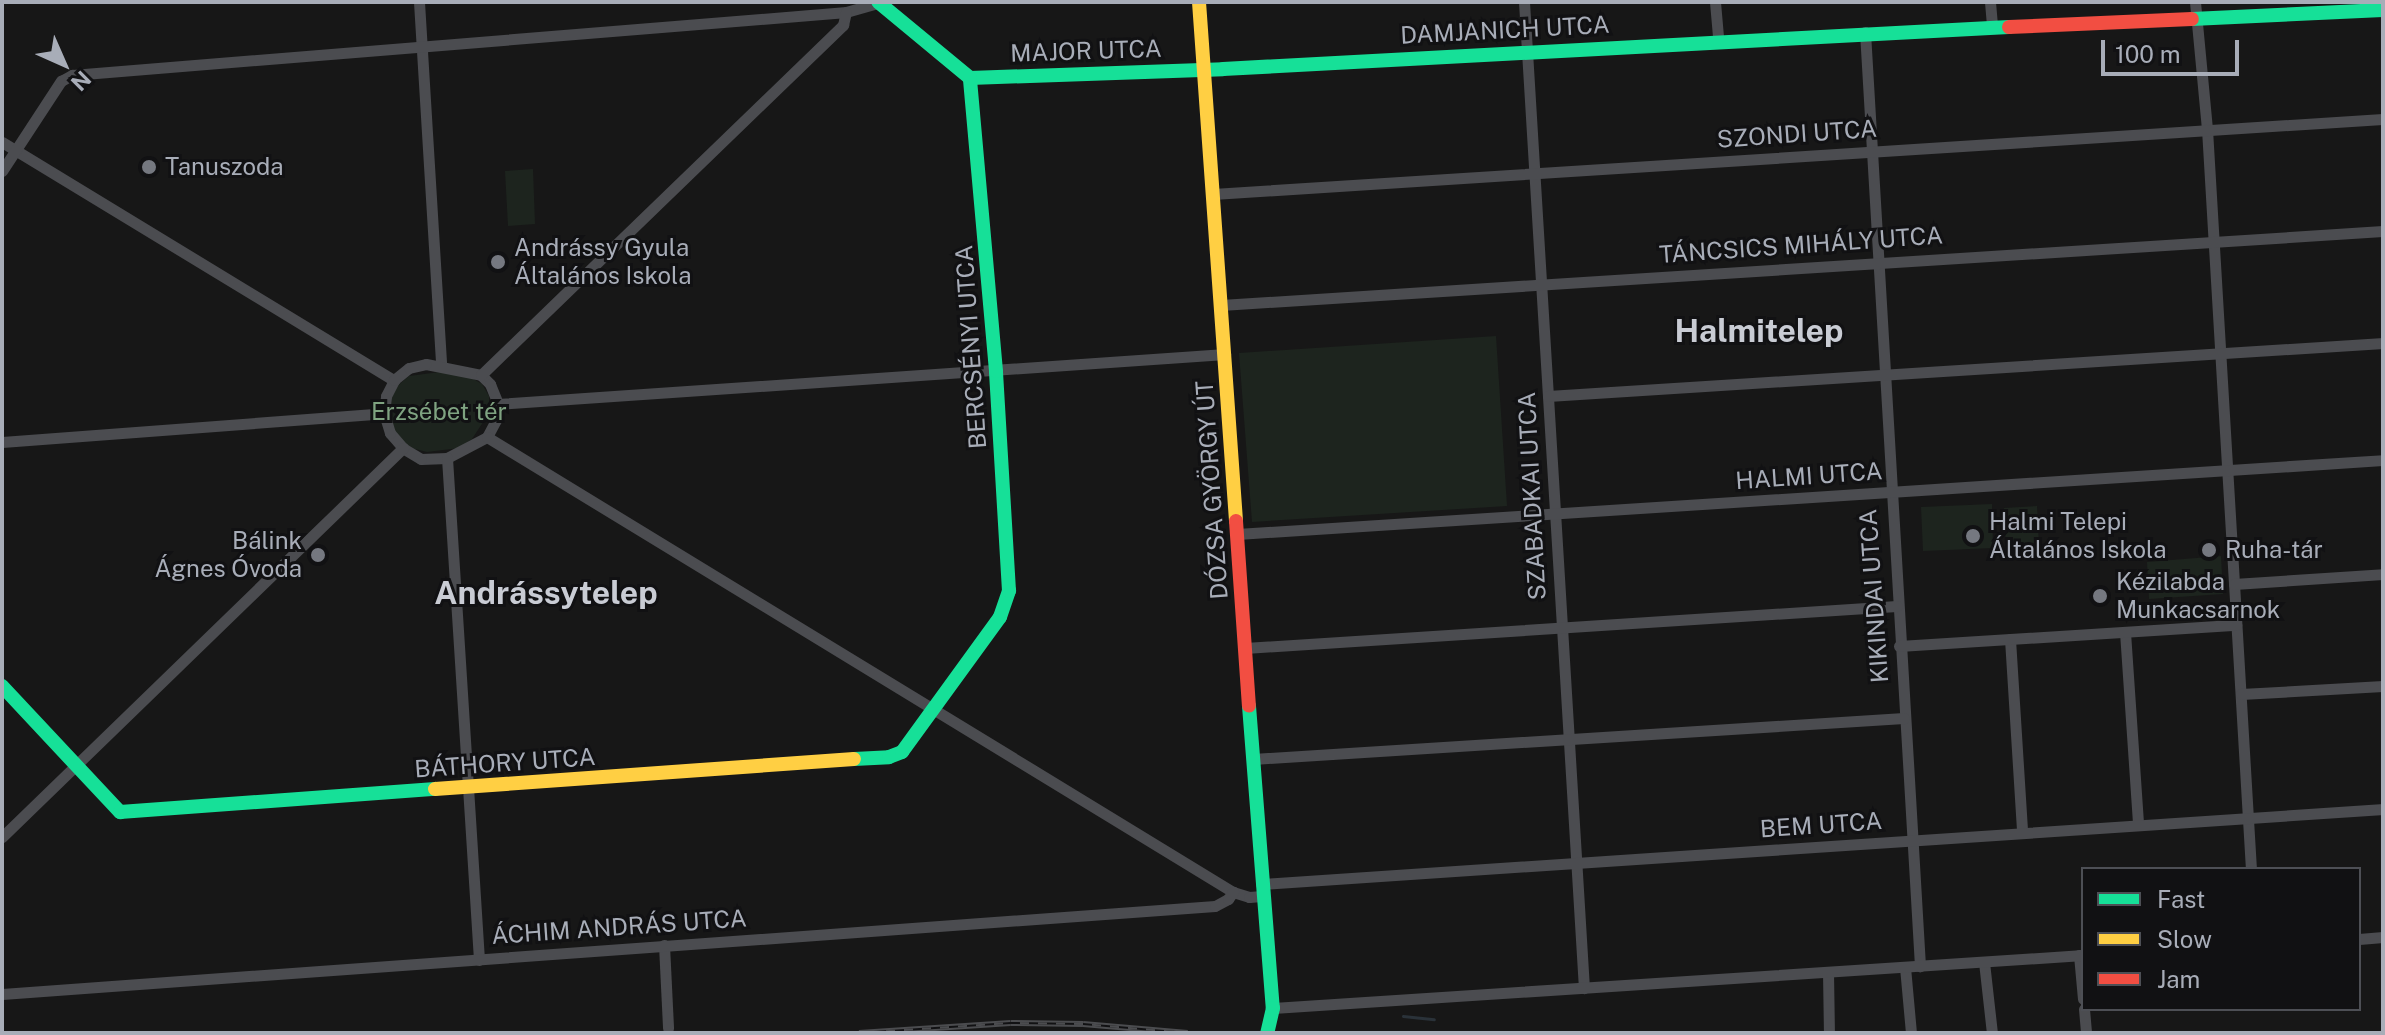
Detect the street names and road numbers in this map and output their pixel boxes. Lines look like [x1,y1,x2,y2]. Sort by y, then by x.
street label: DAMJANICH UTCA [1400,10,1610,50]
street label: MAJOR UTCA [1010,34,1162,68]
street label: SZONDI UTCA [1716,114,1878,154]
street label: TÁNCSICS MIHÁLY UTCA [1658,221,1944,269]
street label: BERCSÉNYI UTCA [950,244,992,450]
street label: DÓZSA GYÖRGY ÚT [1190,379,1234,601]
street label: SZABADKAI UTCA [1512,391,1552,601]
street label: HALMI UTCA [1735,456,1883,496]
street label: KIKINDAI UTCA [1854,508,1894,684]
street label: BÁTHORY UTCA [413,742,597,784]
street label: BEM UTCA [1759,806,1883,844]
street label: ÁCHIM ANDRÁS UTCA [490,904,748,950]

